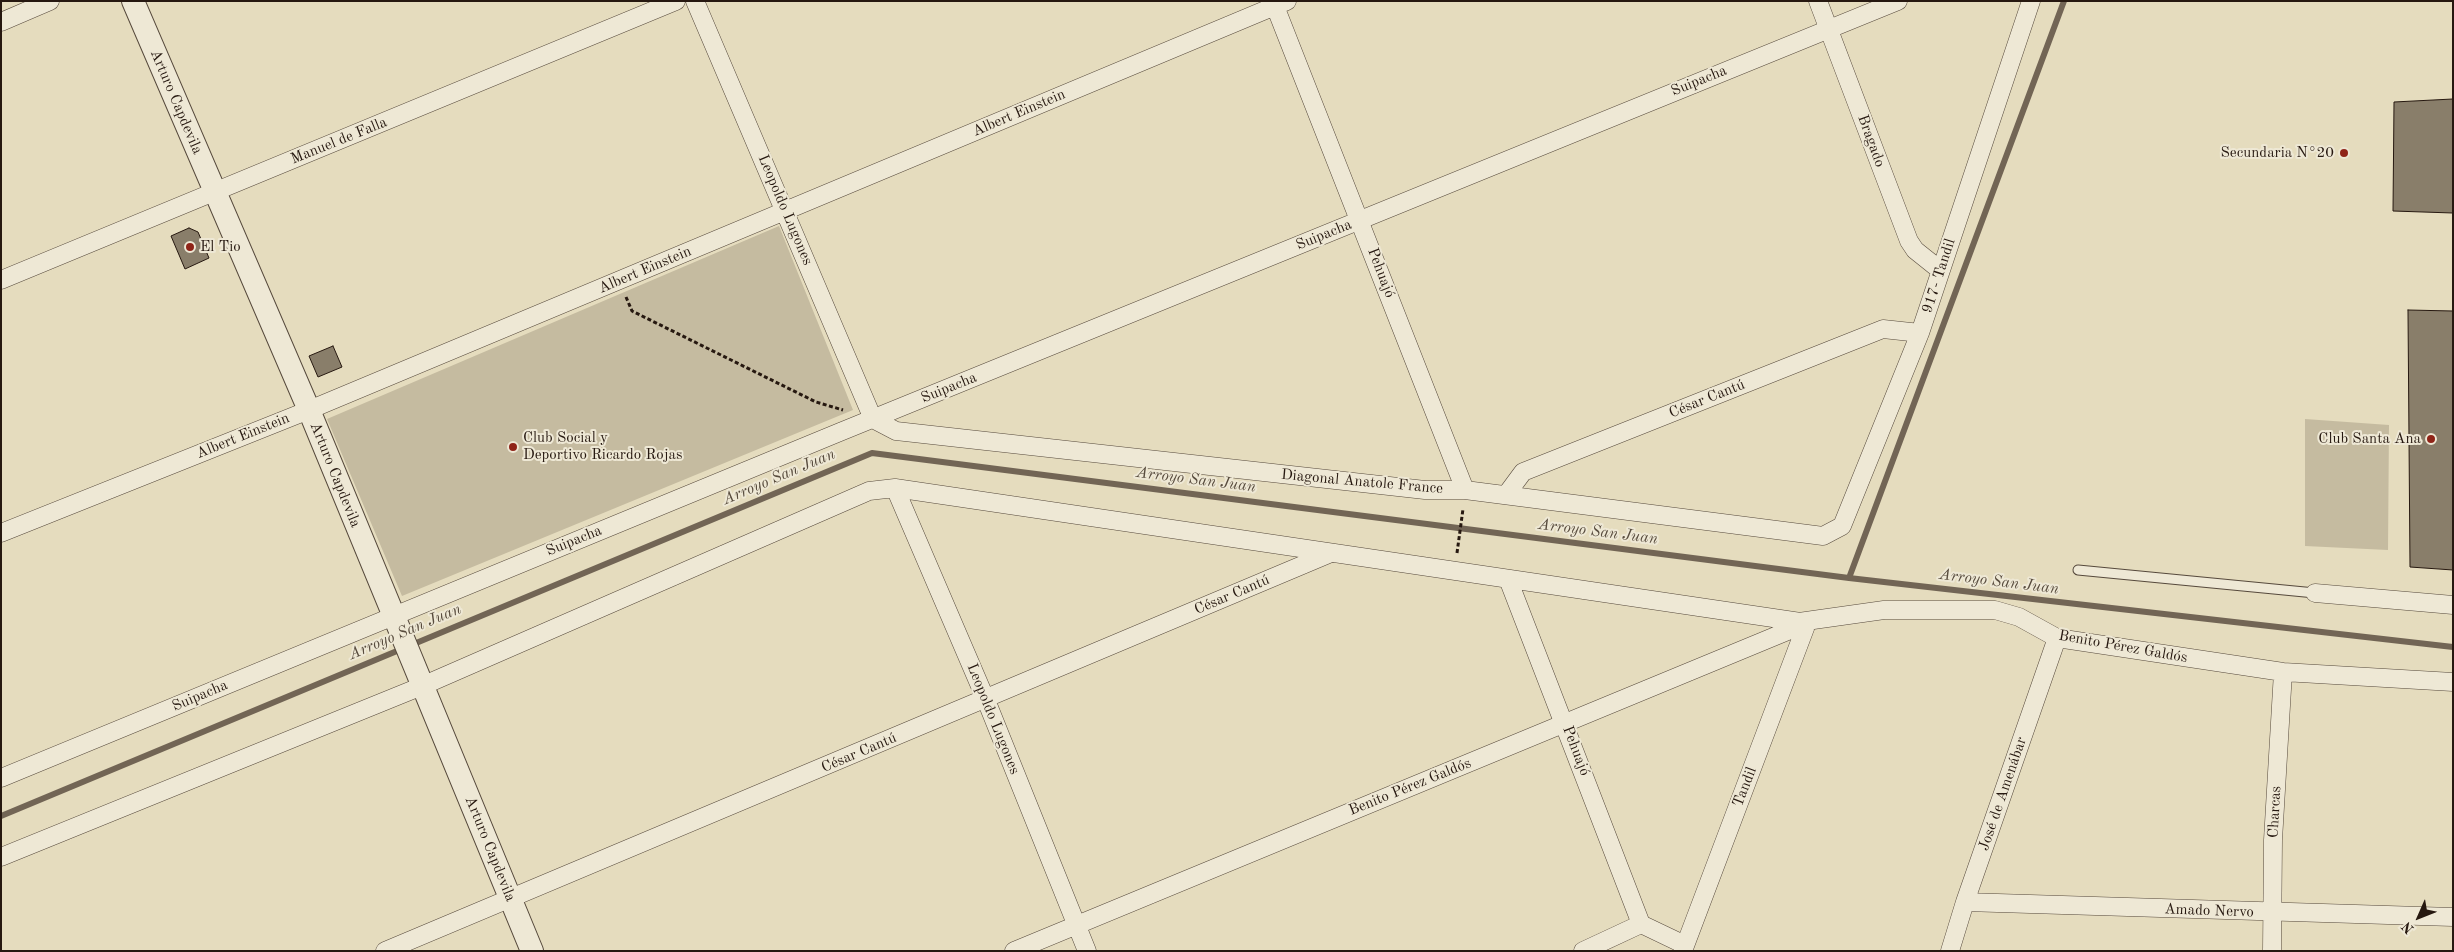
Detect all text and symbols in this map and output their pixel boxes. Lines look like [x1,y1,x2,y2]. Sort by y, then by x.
street label: Arturo Capdevila [146,47,206,157]
street label: Suipacha [1668,62,1730,100]
street label: Albert Einstein [970,85,1068,141]
street label: Bragado [1853,112,1889,170]
street label: Manuel de Falla [288,113,390,169]
place label: Secundaria N°20 [2220,144,2334,162]
marker: Secundaria N°20 [2338,147,2350,159]
street label: Leopoldo Lugones [754,152,816,268]
street label: Suipacha [1293,216,1355,254]
street label: 917- Tandil [1919,236,1959,316]
place label: El Tio [200,238,241,256]
marker: El Tio [184,241,196,253]
street label: Albert Einstein [596,242,694,298]
street label: Pehuajó [1363,245,1399,301]
street label: Suipacha [918,369,980,407]
street label: César Cantú [1667,376,1747,422]
street label: Albert Einstein [194,409,292,463]
street label: Arturo Capdevila [306,420,364,530]
place label: Club Social y Deportivo Ricardo Rojas [523,429,682,464]
place label: Club Santa Ana [2318,430,2421,448]
marker: Club Santa Ana [2425,433,2437,445]
marker: Club Social y Deportivo Ricardo Rojas [507,441,519,453]
water label: Arroyo San Juan [720,445,838,509]
water label: Arroyo San Juan [1135,463,1257,497]
street label: Diagonal Anatole France [1280,466,1444,498]
water label: Arroyo San Juan [1537,515,1659,549]
street label: Suipacha [543,522,605,560]
water label: Arroyo San Juan [1938,565,2060,599]
street label: César Cantú [1192,571,1272,619]
water label: Arroyo San Juan [346,600,464,664]
street label: Benito Pérez Galdós [2057,627,2189,667]
street label: Leopoldo Lugones [963,661,1023,777]
street label: Suipacha [169,676,231,716]
street label: Pehuajó [1558,723,1594,779]
street label: César Cantú [819,729,899,777]
street label: José de Amenábar [1975,735,2031,853]
street label: Benito Pérez Galdós [1346,754,1474,820]
street label: Tandil [1729,764,1761,810]
street label: Charcas [2265,785,2285,839]
street label: Arturo Capdevila [461,794,519,904]
north arrow [2394,892,2444,942]
street label: Amado Nervo [2164,900,2254,922]
text: N [2399,919,2417,936]

